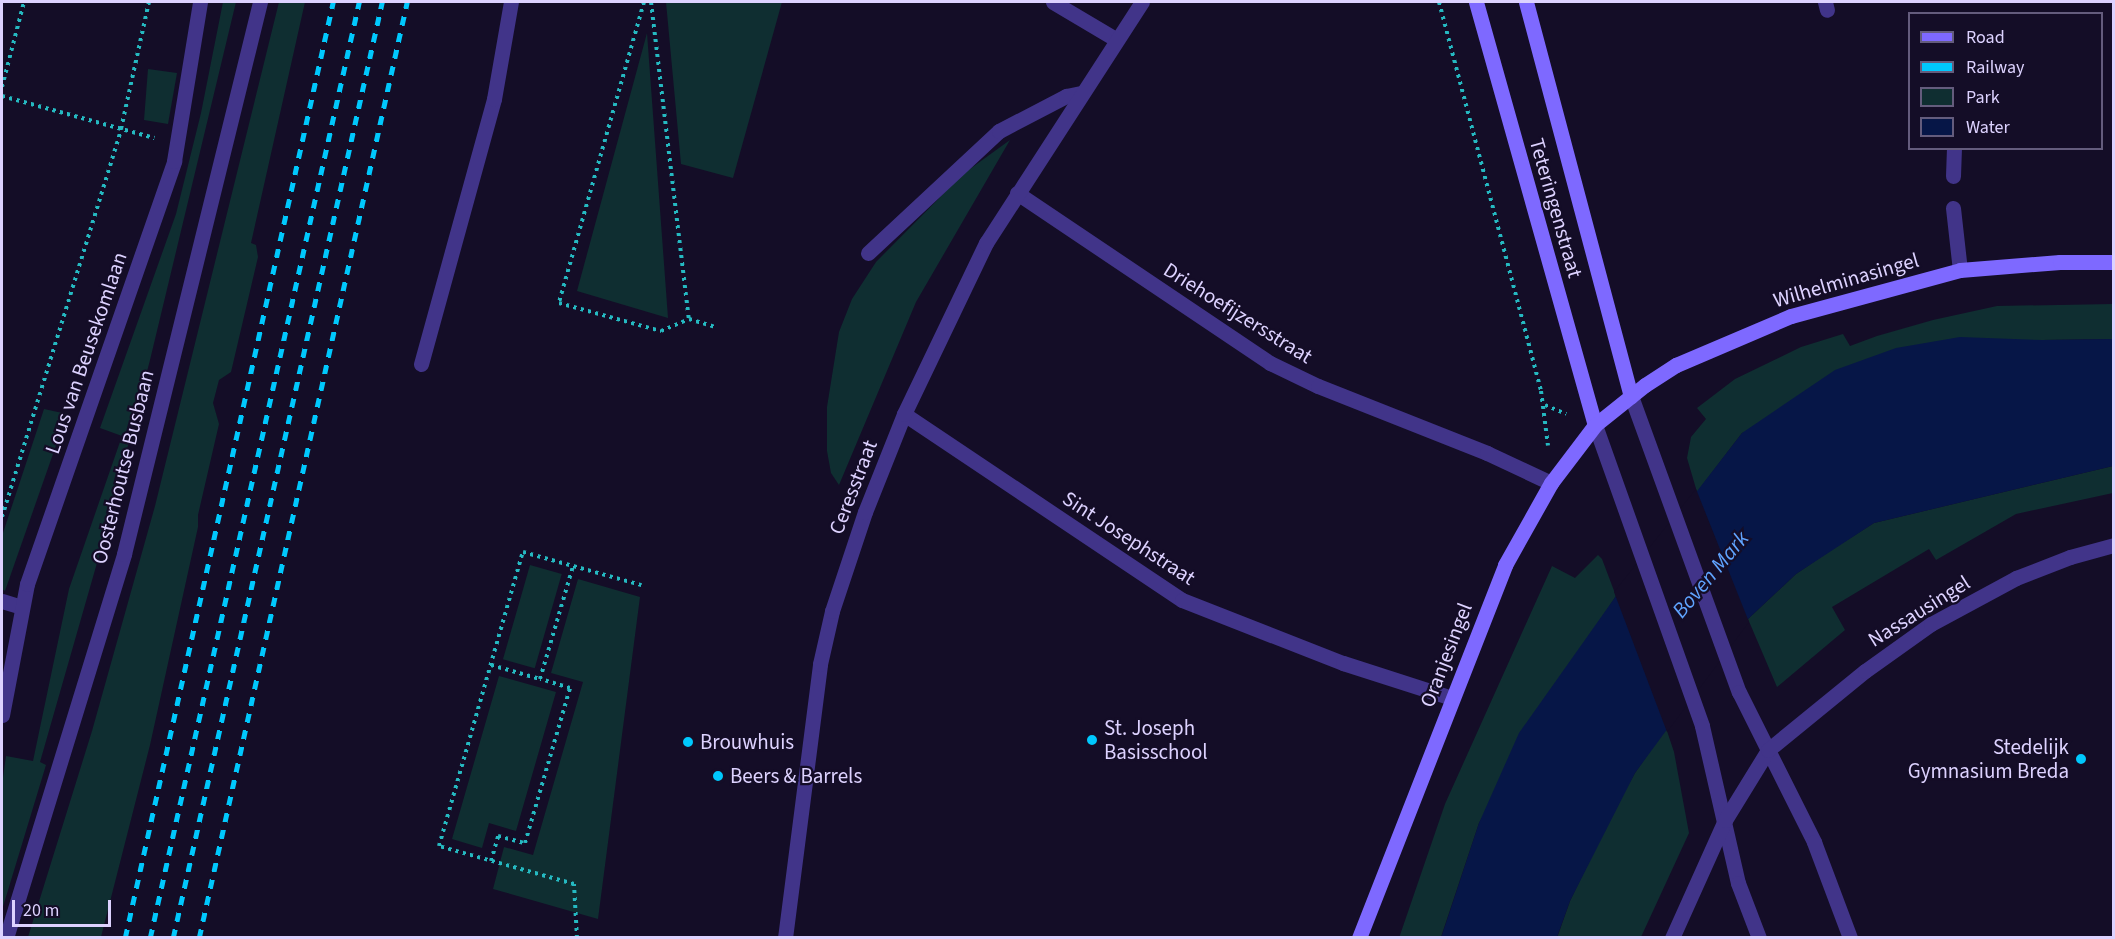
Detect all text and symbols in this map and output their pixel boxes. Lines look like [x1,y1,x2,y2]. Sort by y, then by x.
legend [1908,12,2103,150]
text: Road [1966,25,2005,50]
text: Railway [1966,55,2025,80]
text: Park [1966,85,2000,110]
text: Water [1966,115,2010,140]
street label: Teteringenstraat [1524,135,1588,281]
street label: Wilhelminasingel [1770,247,1922,313]
street label: Lous van Beusekomlaan [40,249,132,457]
street label: Driehoefijzersstraat [1159,257,1317,369]
street label: Oosterhoutse Busbaan [87,367,159,567]
street label: Ceresstraat [824,436,882,538]
street label: Sint Josephstraat [1058,486,1200,590]
water label: Boven Mark [1667,526,1755,624]
street label: Nassausingel [1863,570,1975,652]
street label: Oranjesingel [1415,599,1477,711]
place label: St. Joseph Basisschool [1104,715,1208,765]
place label: Brouwhuis [700,729,794,755]
marker: St. Joseph Basisschool [1085,733,1099,747]
place label: Stedelijk Gymnasium Breda [1908,734,2069,784]
marker: Brouwhuis [681,735,695,749]
marker: Stedelijk Gymnasium Breda [2074,752,2088,766]
place label: Beers & Barrels [730,763,862,789]
marker: Beers & Barrels [711,769,725,783]
scale bar [15,888,114,926]
text: 20 m [23,898,59,923]

